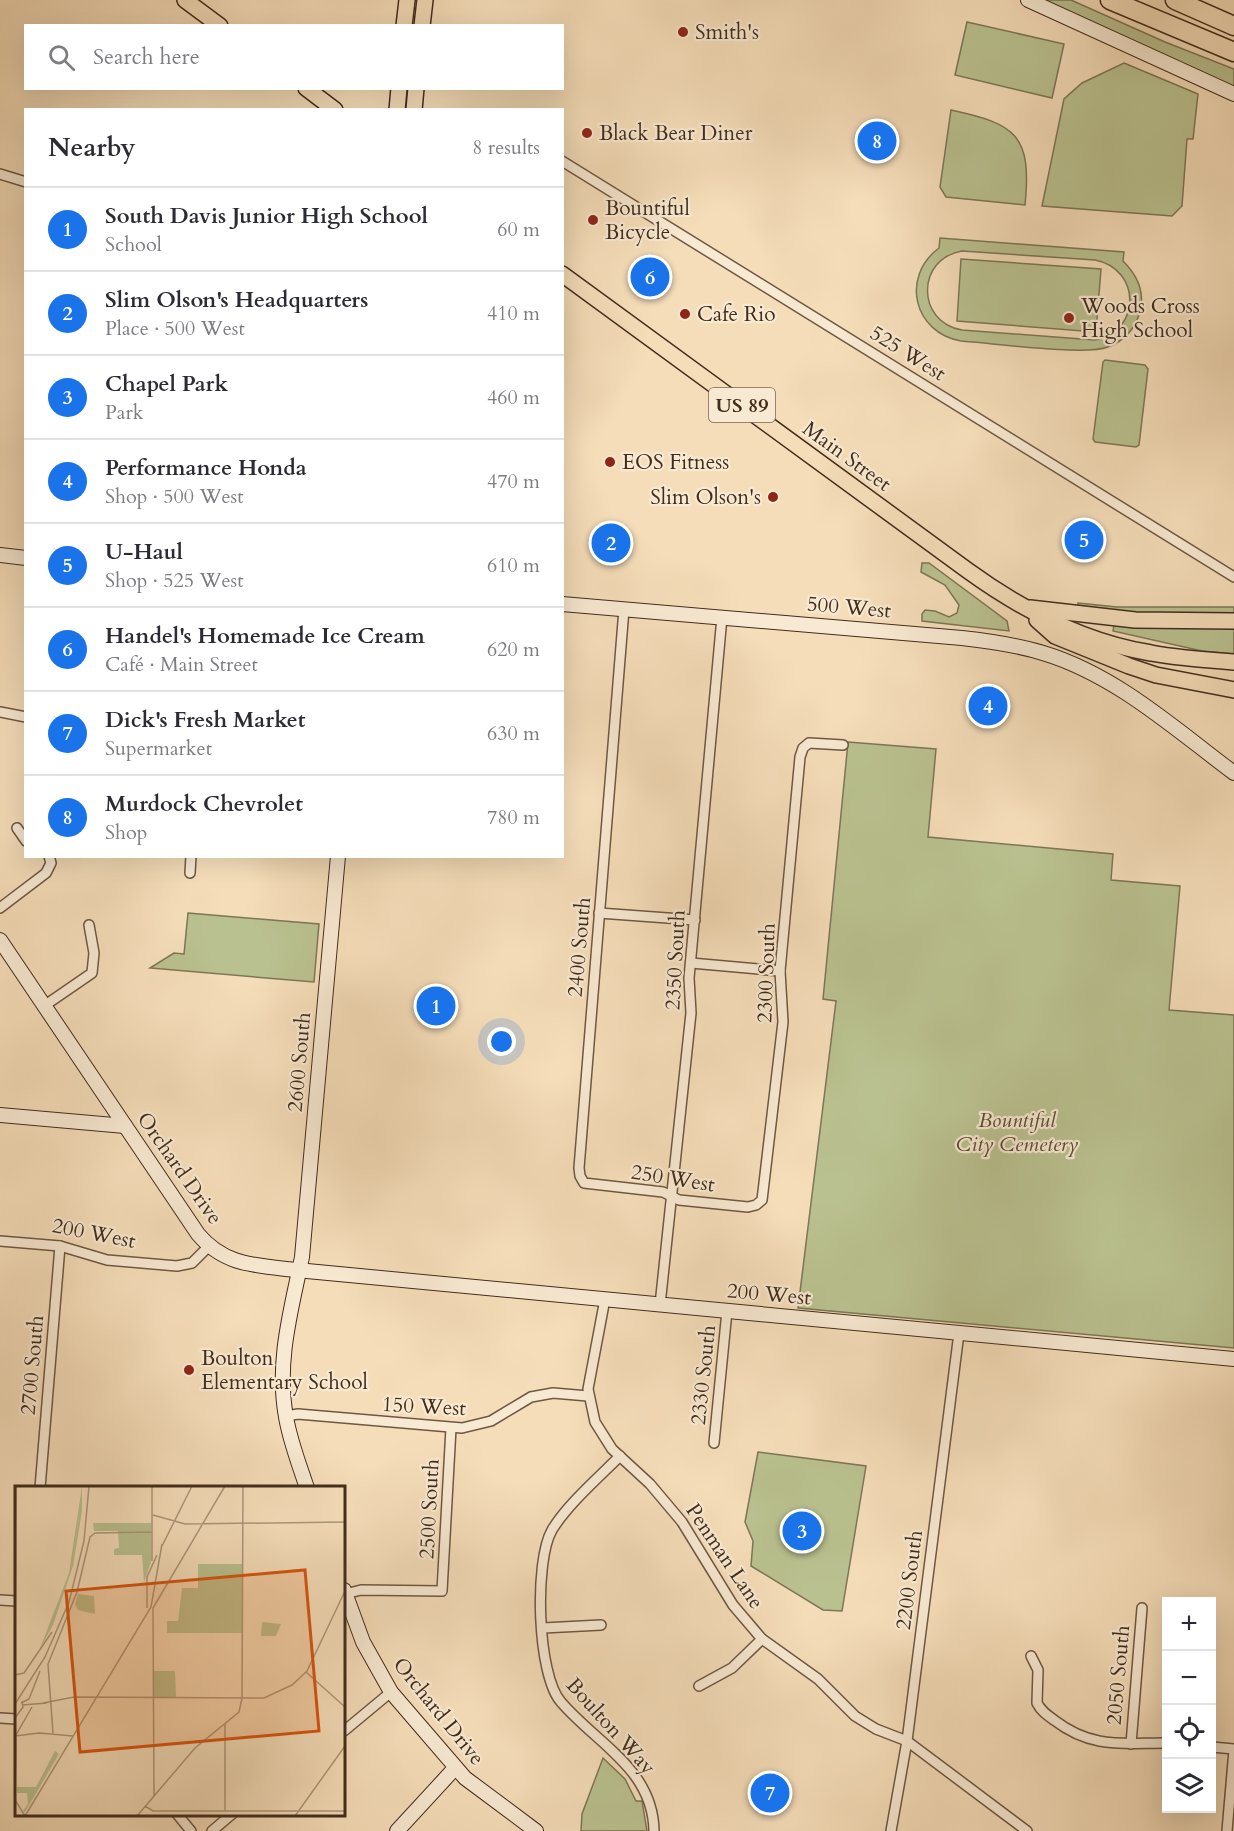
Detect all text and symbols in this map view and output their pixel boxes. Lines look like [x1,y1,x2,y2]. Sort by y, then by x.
place label: Smith's [695,18,759,47]
search box [24,24,564,90]
marker: Smith's [676,25,690,39]
icon: search [45,41,78,74]
text: Search here [93,42,200,72]
pin: 8 [858,118,896,164]
place label: Black Bear Diner [599,119,753,148]
marker: Black Bear Diner [580,126,594,140]
text: Nearby [48,130,136,165]
text: 8 results [472,134,540,161]
place label: Bountiful Bicycle [605,194,690,247]
text: South Davis Junior High School [105,201,428,231]
marker: Bountiful Bicycle [586,213,600,227]
text: 1 [62,216,73,243]
text: 60 m [497,216,540,243]
text: School [105,231,162,258]
pin: 6 [630,254,670,300]
text: Slim Olson's Headquarters [105,285,368,315]
place label: Woods Cross High School [1080,292,1200,345]
text: 2 [62,300,73,327]
text: 410 m [487,300,540,327]
place label: Cafe Rio [697,300,776,329]
marker: Cafe Rio [678,307,692,321]
marker: Woods Cross High School [1062,311,1076,325]
text: Place · 500 West [105,315,245,342]
street label: 525 West [864,319,951,388]
text: Chapel Park [105,369,228,399]
text: 3 [62,384,73,411]
text: 460 m [487,384,540,411]
road number: US 89 [709,388,775,422]
text: Park [105,399,143,426]
street label: Main Street [797,414,897,499]
place label: EOS Fitness [622,448,729,477]
text: Performance Honda [105,453,307,483]
marker: EOS Fitness [603,455,617,469]
text: 4 [62,468,73,495]
text: 470 m [487,468,540,495]
text: Shop · 500 West [105,483,244,510]
place label: Slim Olson's [650,483,761,512]
marker: Slim Olson's [766,490,780,504]
pin: 5 [1064,518,1104,562]
pin: 2 [592,520,630,566]
text: U-Haul [105,537,183,567]
text: 5 [62,552,73,579]
text: 610 m [487,552,540,579]
text: Shop · 525 West [105,567,244,594]
street label: 500 West [806,589,893,626]
text: Handel's Homemade Ice Cream [105,621,425,651]
text: 6 [62,636,73,663]
text: 620 m [487,636,540,663]
text: Café · Main Street [105,651,258,678]
pin: 4 [968,684,1008,728]
text: Dick's Fresh Market [105,705,305,735]
text: 7 [62,720,73,747]
text: 630 m [487,720,540,747]
text: Supermarket [105,735,212,762]
text: Murdock Chevrolet [105,789,303,819]
text: 8 [62,804,73,831]
text: 780 m [487,804,540,831]
text: Shop [105,819,147,846]
street label: 2400 South [561,895,598,998]
street label: 2350 South [658,909,693,1011]
street label: 2300 South [750,922,783,1024]
pin: 1 [416,984,456,1028]
street label: 2600 South [281,1010,318,1113]
your location [487,1027,516,1056]
street label: Orchard Drive [130,1106,229,1230]
park label: Bountiful City Cemetery [956,1106,1078,1159]
street label: 250 West [629,1158,717,1199]
street label: 200 West [50,1211,138,1256]
street label: 200 West [726,1276,813,1313]
street label: 2700 South [14,1313,51,1416]
street label: 2330 South [684,1323,723,1426]
place label: Boulton Elementary School [201,1344,368,1397]
marker: Boulton Elementary School [182,1363,196,1377]
street label: 150 West [381,1390,467,1423]
street label: 2500 South [412,1458,447,1560]
inset map [15,1486,345,1816]
street label: Penman Lane [679,1498,771,1615]
pin: 3 [782,1508,822,1553]
street label: 2200 South [889,1528,930,1632]
map controls [1162,1597,1216,1813]
button: + [1162,1597,1216,1651]
street label: 2050 South [1100,1623,1137,1726]
street label: Orchard Drive [386,1651,491,1771]
button: − [1162,1651,1216,1705]
street label: Boulton Way [559,1672,662,1781]
button: locate [1162,1705,1216,1759]
button: layers [1162,1759,1216,1813]
pin: 7 [750,1770,790,1816]

